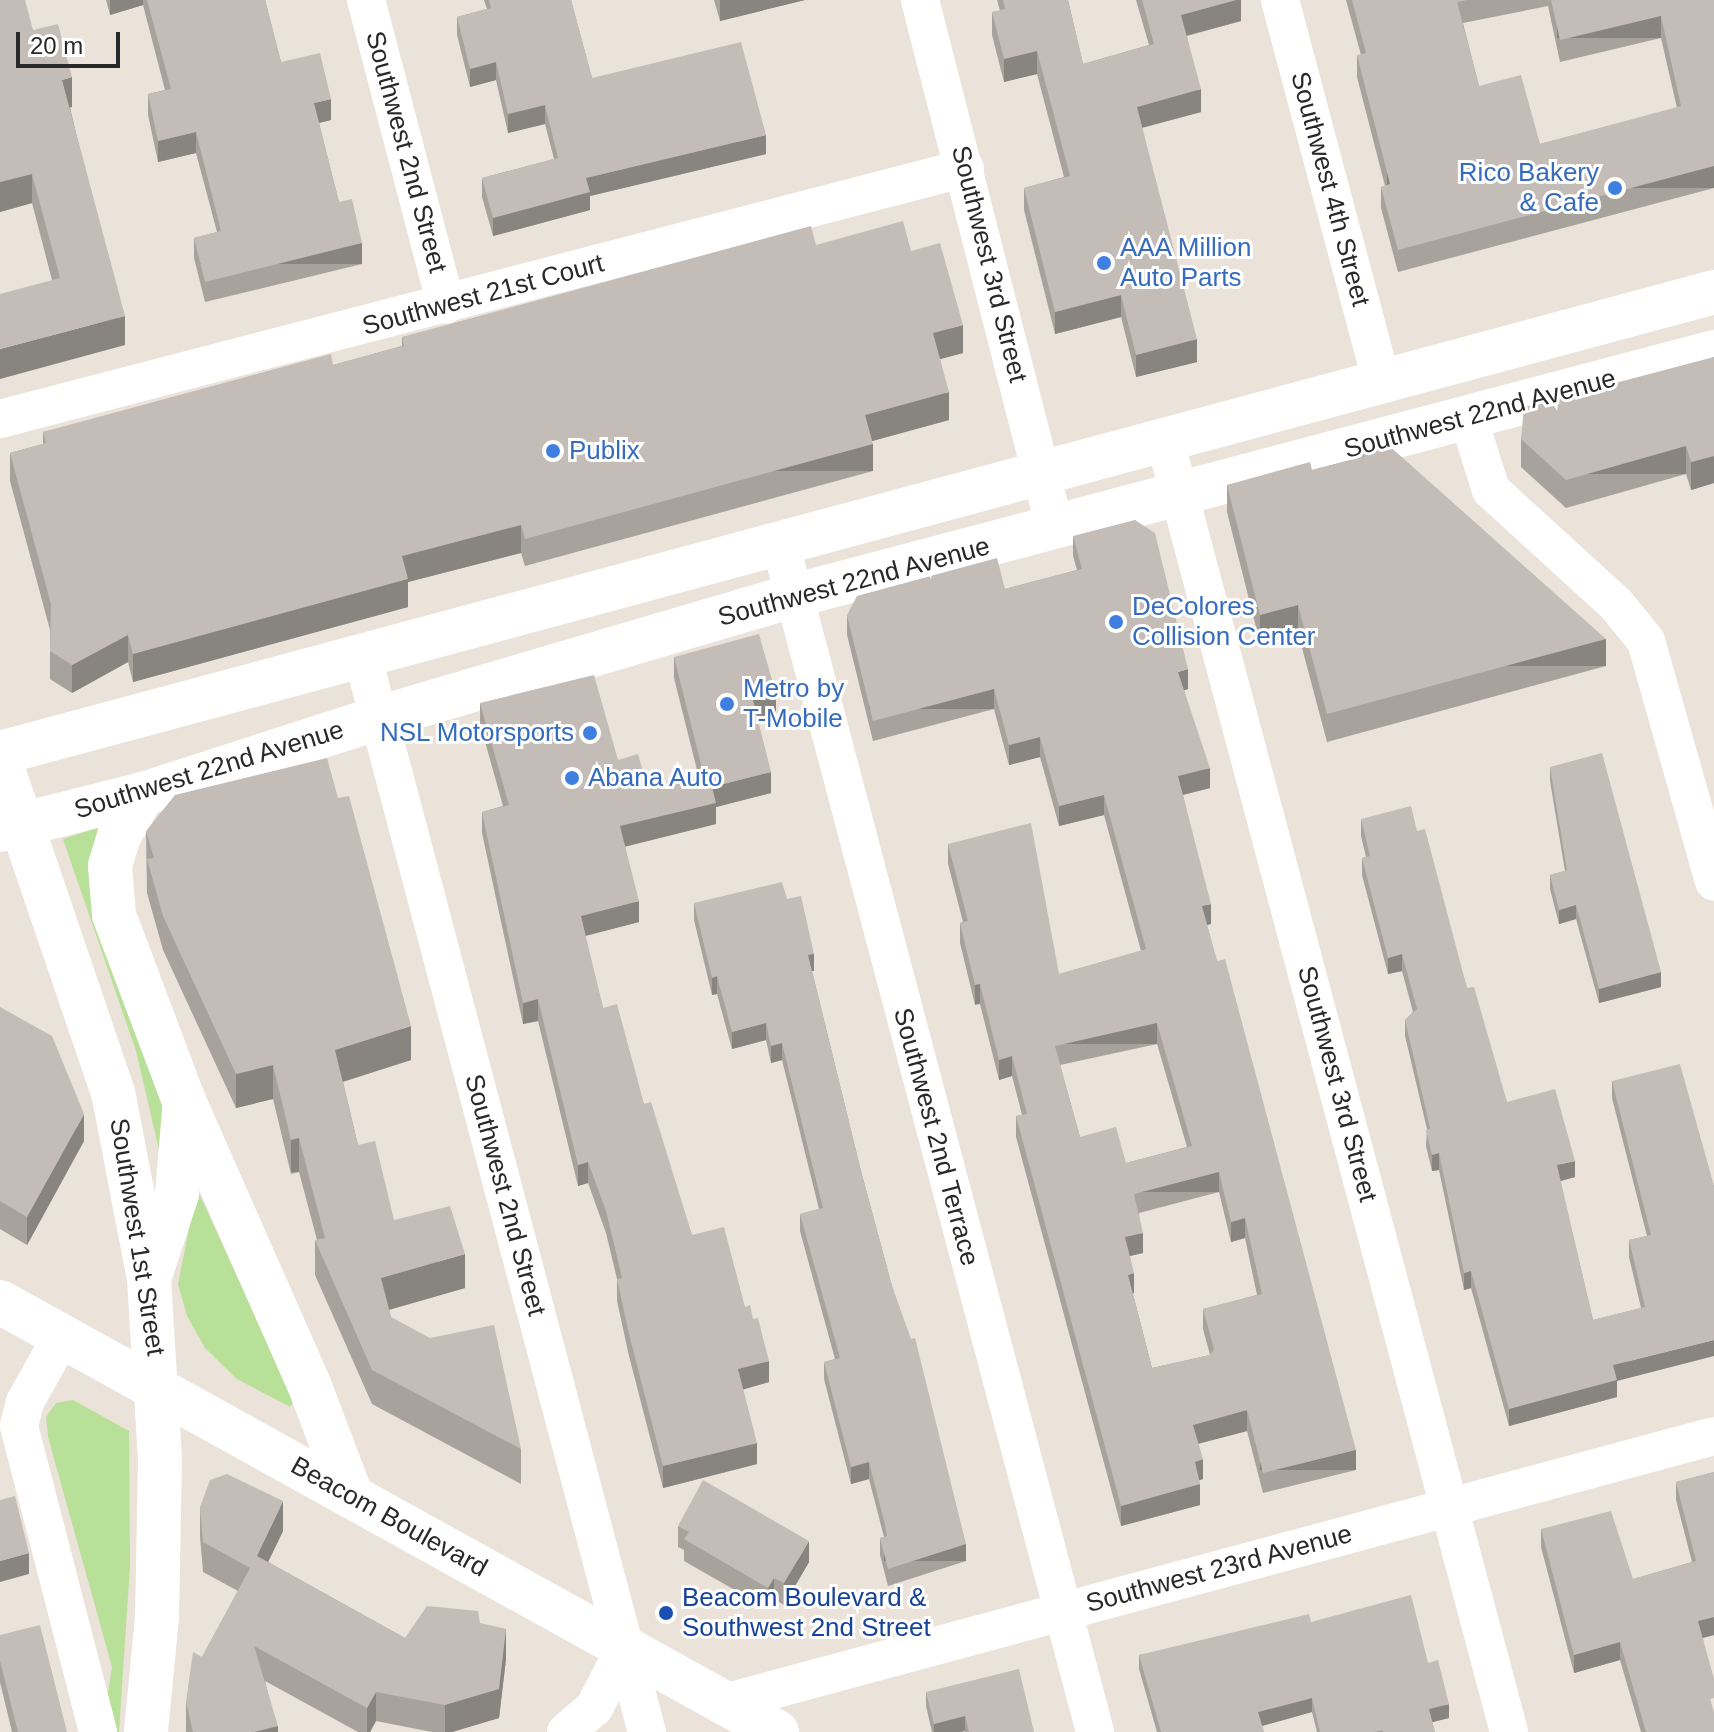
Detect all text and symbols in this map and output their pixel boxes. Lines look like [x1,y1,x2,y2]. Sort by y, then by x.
scale bar [20,16,124,66]
street label: Southwest 2nd Street [359,28,453,276]
text: 20 m [30,32,83,59]
street label: Southwest 4th Street [1284,68,1376,310]
street label: Southwest 3rd Street [944,142,1034,386]
place label: Rico Bakery & Cafe [1459,157,1599,218]
marker: Rico Bakery & Cafe [1606,179,1624,197]
place label: AAA Million Auto Parts [1120,232,1253,294]
street label: Southwest 21st Court [359,248,607,342]
marker: AAA Million Auto Parts [1095,254,1113,272]
street label: Southwest 22nd Avenue [1340,363,1620,465]
place label: Publix [569,435,640,467]
marker: Publix [544,442,562,460]
street label: Southwest 22nd Avenue [714,531,994,633]
place label: DeColores Collision Center [1132,591,1316,652]
marker: DeColores Collision Center [1107,613,1125,631]
place label: Metro by T-Mobile [743,673,844,734]
marker: Metro by T-Mobile [718,695,736,713]
street label: Southwest 22nd Avenue [70,714,348,826]
place label: NSL Motorsports [379,717,574,749]
marker: NSL Motorsports [581,724,599,742]
place label: Abana Auto [588,762,724,794]
marker: Abana Auto [563,769,581,787]
street label: Southwest 3rd Street [1291,963,1383,1205]
street label: Southwest 2nd Terrace [887,1005,985,1269]
street label: Southwest 2nd Street [458,1071,552,1319]
street label: Southwest 1st Street [103,1116,171,1358]
street label: Beacom Boulevard [285,1450,493,1584]
street label: Southwest 23rd Avenue [1082,1518,1356,1620]
place label: Beacom Boulevard & Southwest 2nd Street [682,1582,931,1644]
marker: Beacom Boulevard & Southwest 2nd Street [657,1604,675,1622]

